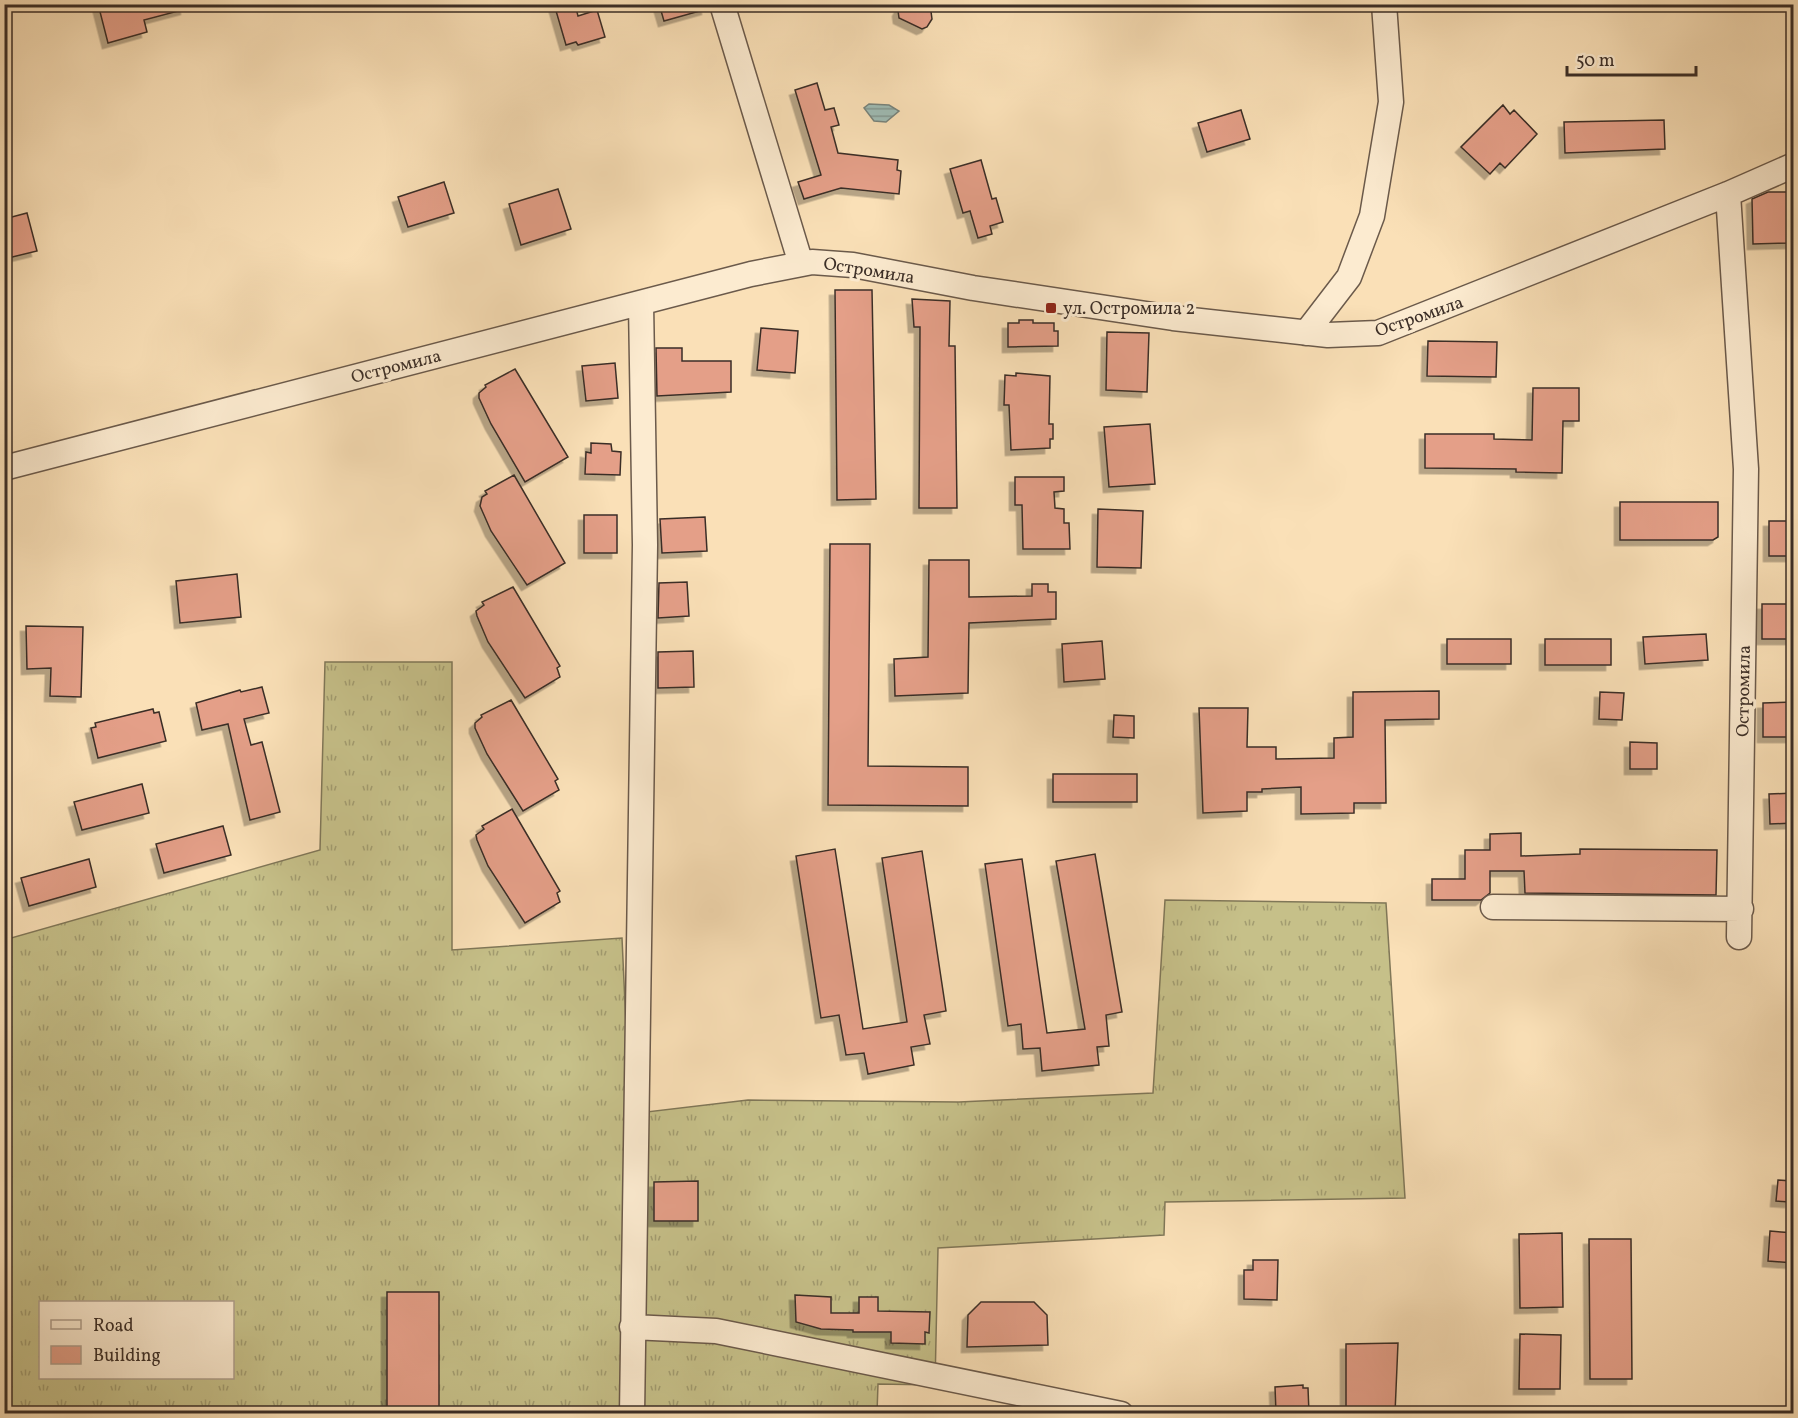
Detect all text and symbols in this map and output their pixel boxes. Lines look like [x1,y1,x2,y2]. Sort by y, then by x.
scale bar [1567,39,1696,77]
text: 50 m [1576,49,1615,74]
street label: Остромила [821,252,916,291]
street label: Остромила [1372,291,1467,344]
place label: ул. Остромила 2 [1063,297,1195,322]
marker: ул. Остромила 2 [1044,301,1058,315]
street label: Остромила [349,344,444,391]
street label: Остромила [1731,645,1758,737]
legend [39,1301,234,1379]
text: Road [93,1314,134,1339]
text: Building [93,1344,161,1369]

